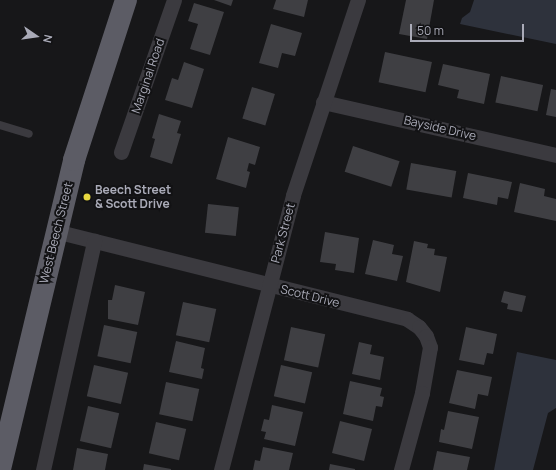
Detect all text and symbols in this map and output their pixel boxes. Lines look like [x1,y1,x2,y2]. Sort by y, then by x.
north arrow [16,16,56,56]
scale bar [412,16,526,42]
text: 50 m [417,22,444,39]
text: N [40,33,56,44]
street label: Marginal Road [128,37,168,115]
street label: Bayside Drive [402,113,478,143]
street label: West Beech Street [36,181,76,285]
place label: Beech Street & Scott Drive [95,183,171,211]
marker: Beech Street & Scott Drive [82,192,92,202]
street label: Park Street [268,201,298,265]
street label: Scott Drive [279,282,341,310]

